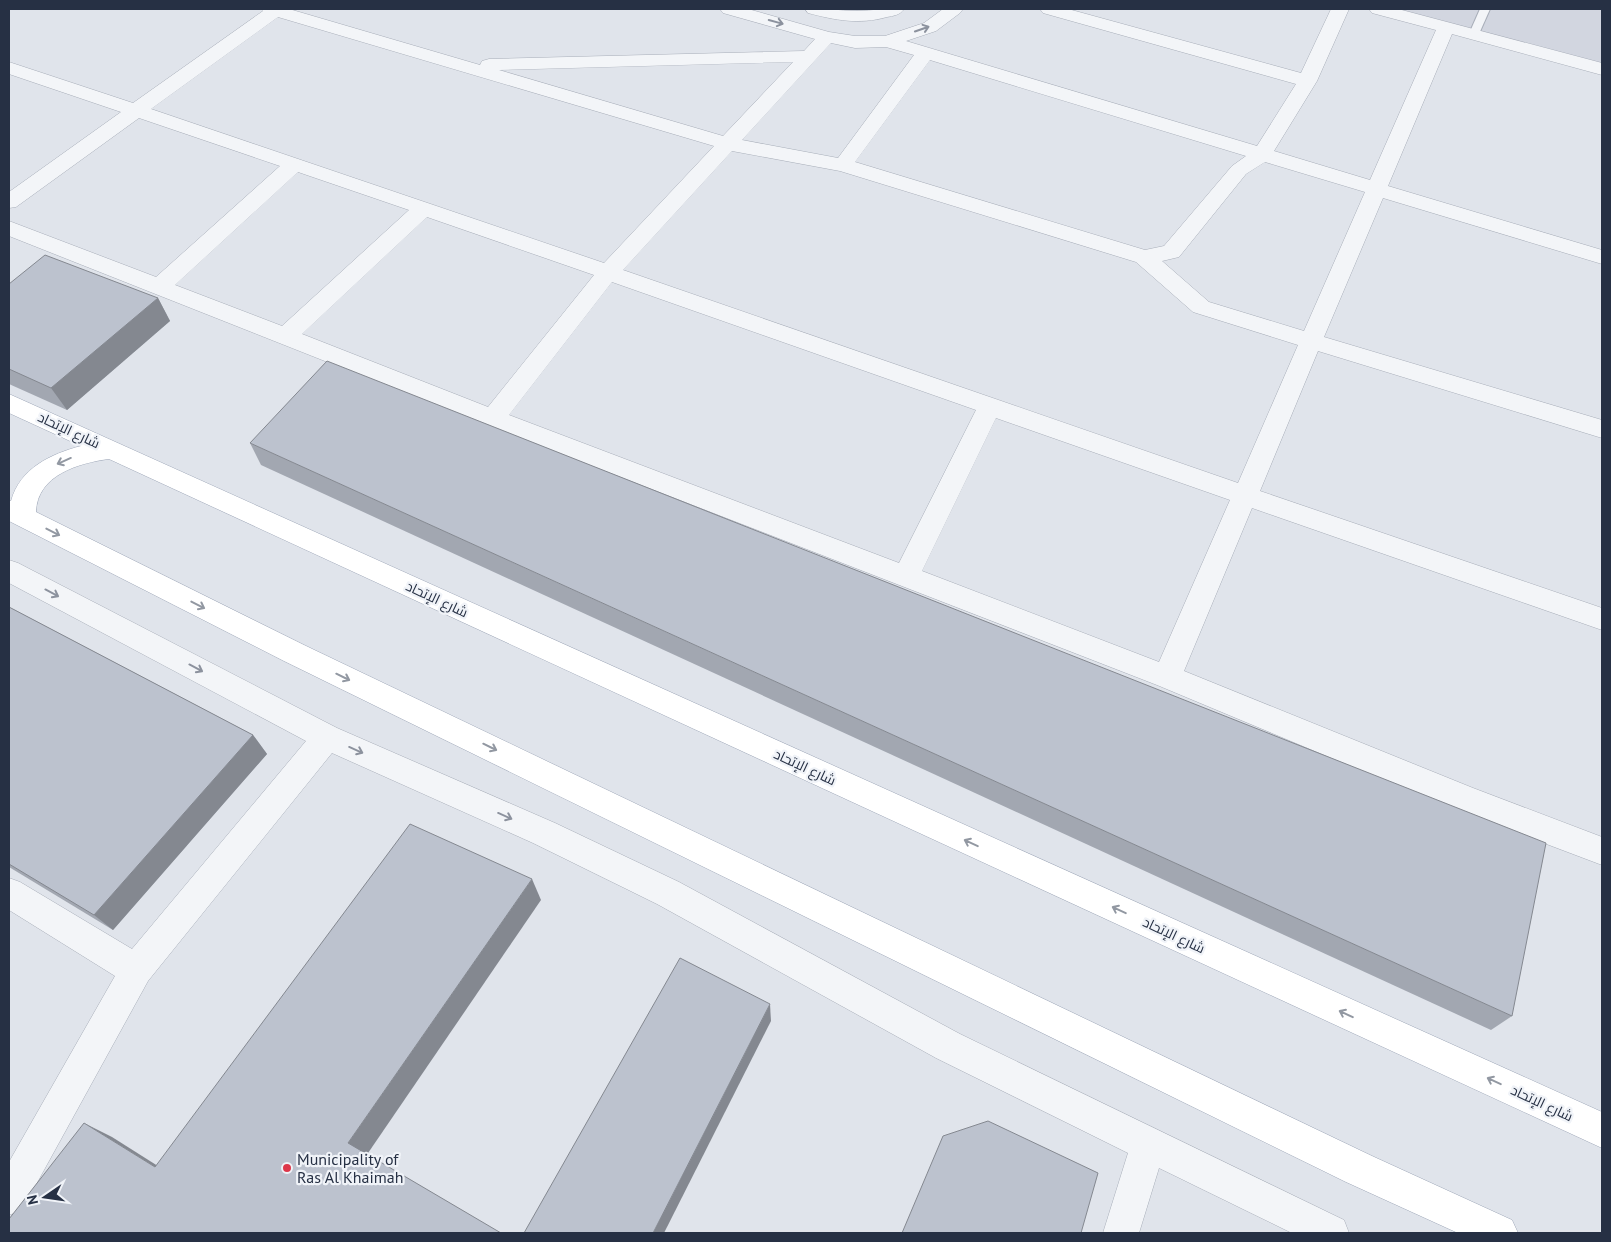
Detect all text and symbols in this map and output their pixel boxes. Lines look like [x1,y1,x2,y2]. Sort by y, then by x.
one-way arrow [767,17,783,27]
one-way arrow [914,24,930,33]
street label: شارع الإتحاد [35,408,103,452]
one-way arrow [57,457,72,466]
one-way arrow [45,527,60,537]
street label: شارع الإتحاد [403,577,471,621]
one-way arrow [44,589,59,598]
one-way arrow [190,601,205,610]
one-way arrow [188,664,203,673]
one-way arrow [335,672,350,682]
one-way arrow [482,743,497,752]
one-way arrow [348,745,363,755]
street label: شارع الإتحاد [771,745,839,789]
one-way arrow [497,811,512,821]
one-way arrow [964,837,979,847]
one-way arrow [1112,905,1127,914]
street label: شارع الإتحاد [1140,913,1208,957]
one-way arrow [1339,1008,1354,1018]
one-way arrow [1487,1076,1502,1086]
street label: شارع الإتحاد [1508,1081,1576,1125]
place label: Municipality of Ras Al Khaimah [297,1149,404,1187]
marker: Municipality of Ras Al Khaimah [281,1162,293,1174]
north arrow [20,1172,70,1222]
text: N [23,1193,42,1206]

